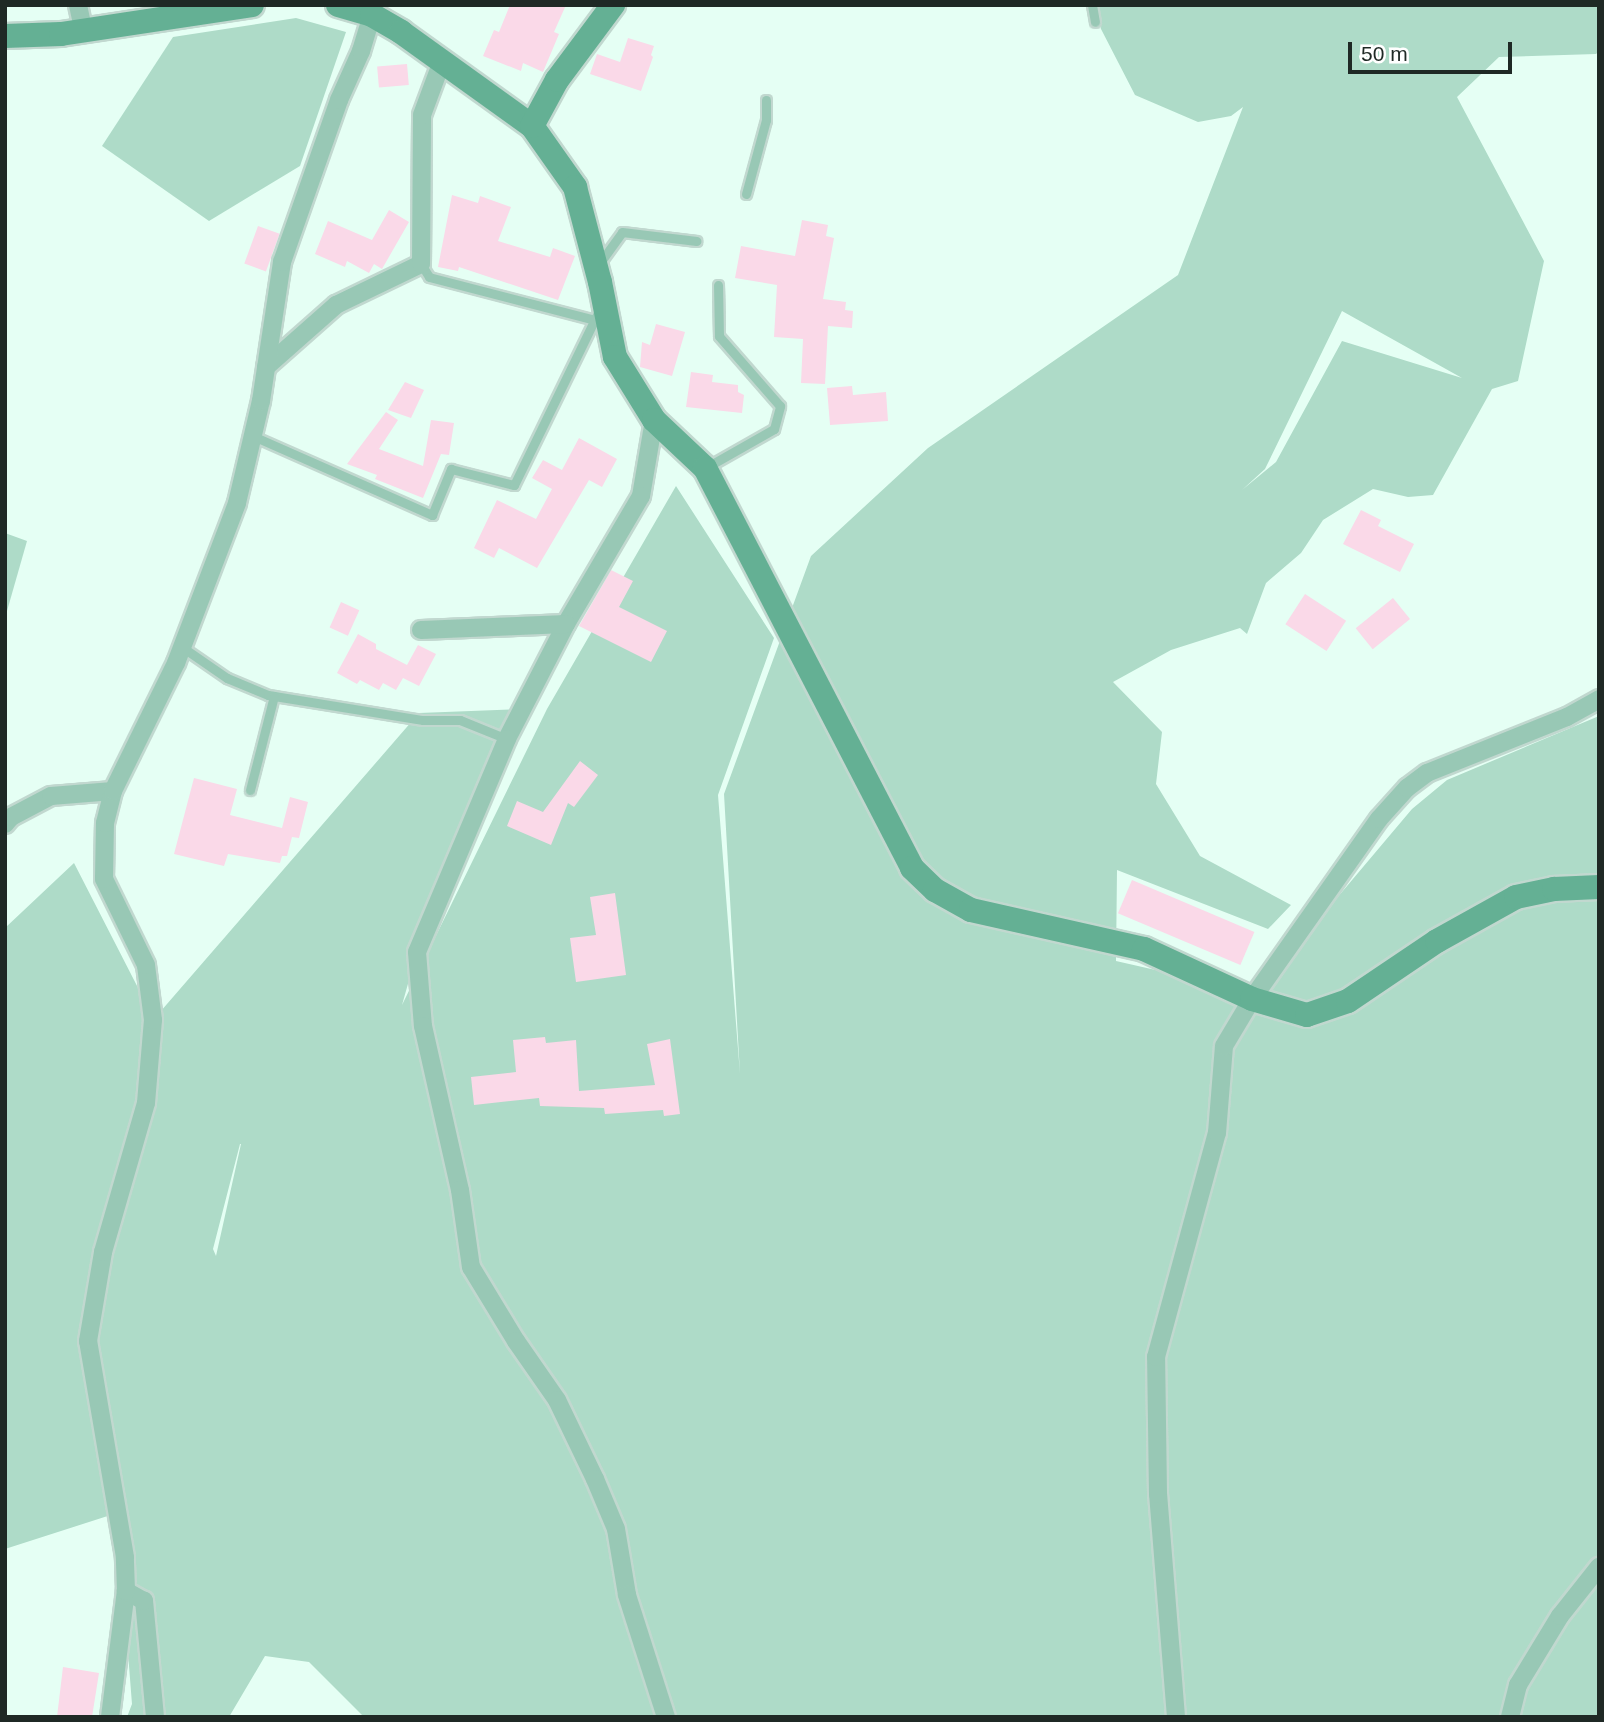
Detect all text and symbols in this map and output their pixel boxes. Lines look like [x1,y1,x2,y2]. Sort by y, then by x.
scale bar [1352,28,1516,72]
text: 50 m [1361,42,1408,65]

